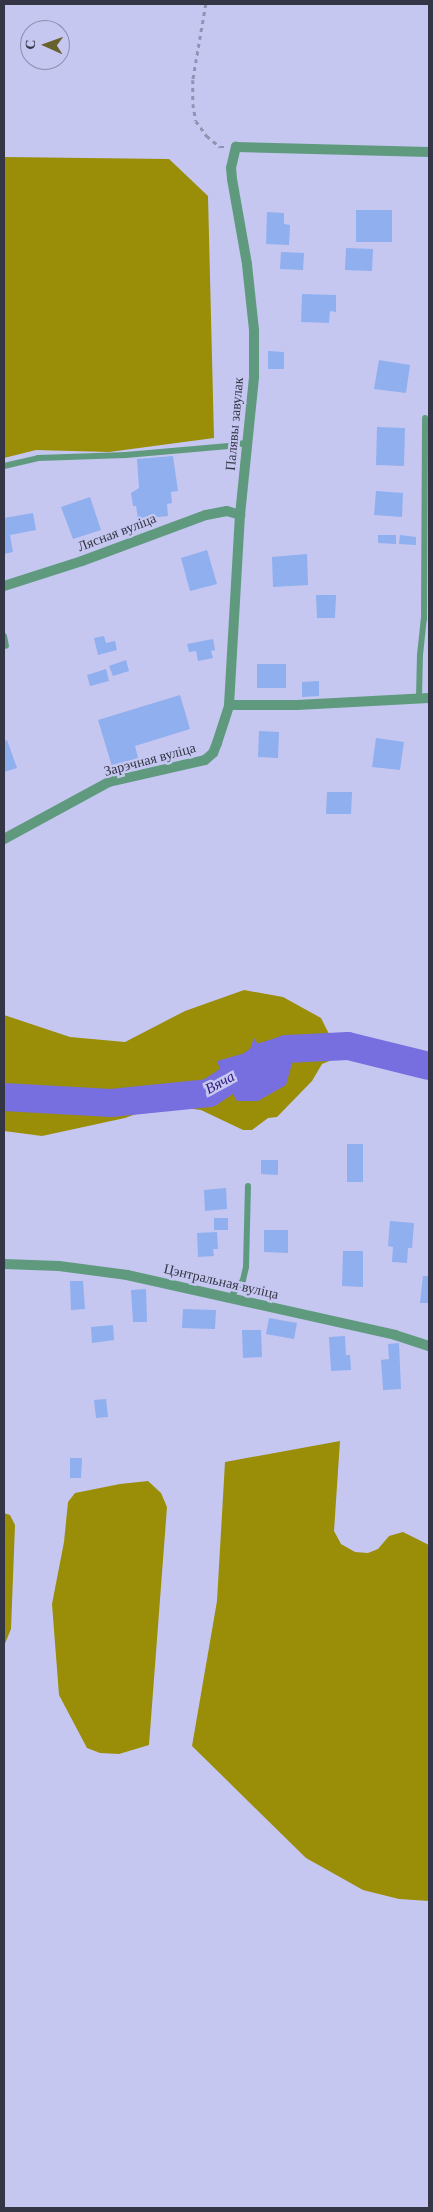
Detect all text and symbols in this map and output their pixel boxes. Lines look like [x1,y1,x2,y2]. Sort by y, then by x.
north arrow [20,20,70,70]
text: С [23,39,38,50]
street label: Палявы завулак [223,377,247,471]
street label: Лясная вуліца [75,510,159,556]
street label: Зарэчная вуліца [102,740,198,780]
water label: Вяча [202,1068,238,1098]
street label: Цэнтральная вуліца [162,1261,280,1303]

